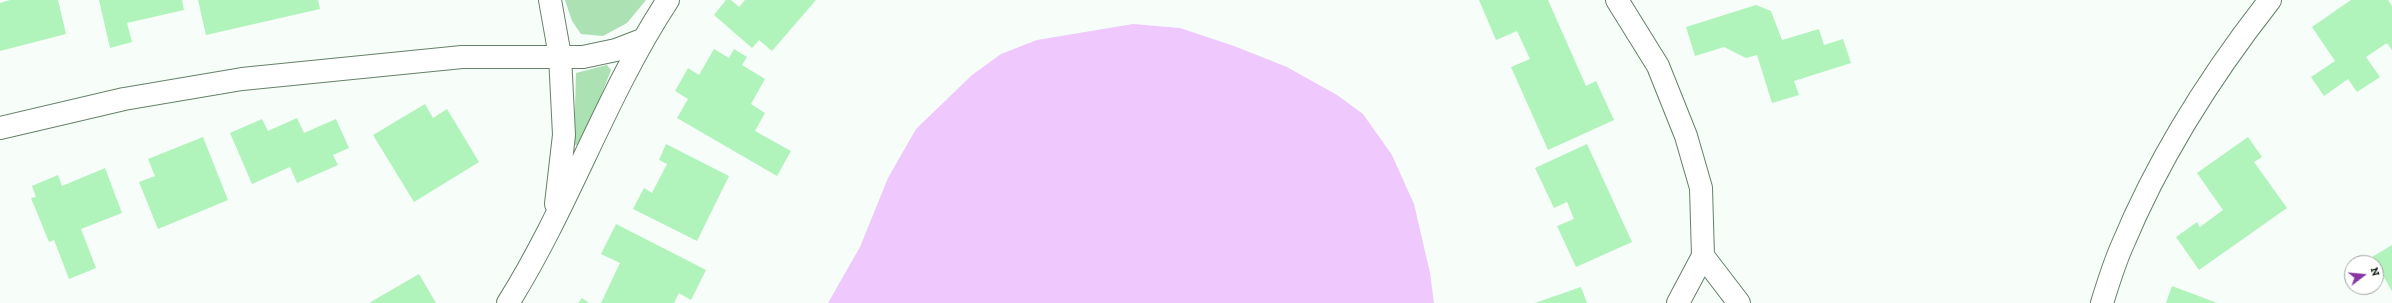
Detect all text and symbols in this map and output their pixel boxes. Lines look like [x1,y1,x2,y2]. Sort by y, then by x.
north arrow [2344,255,2384,295]
text: N [2368,266,2382,278]

